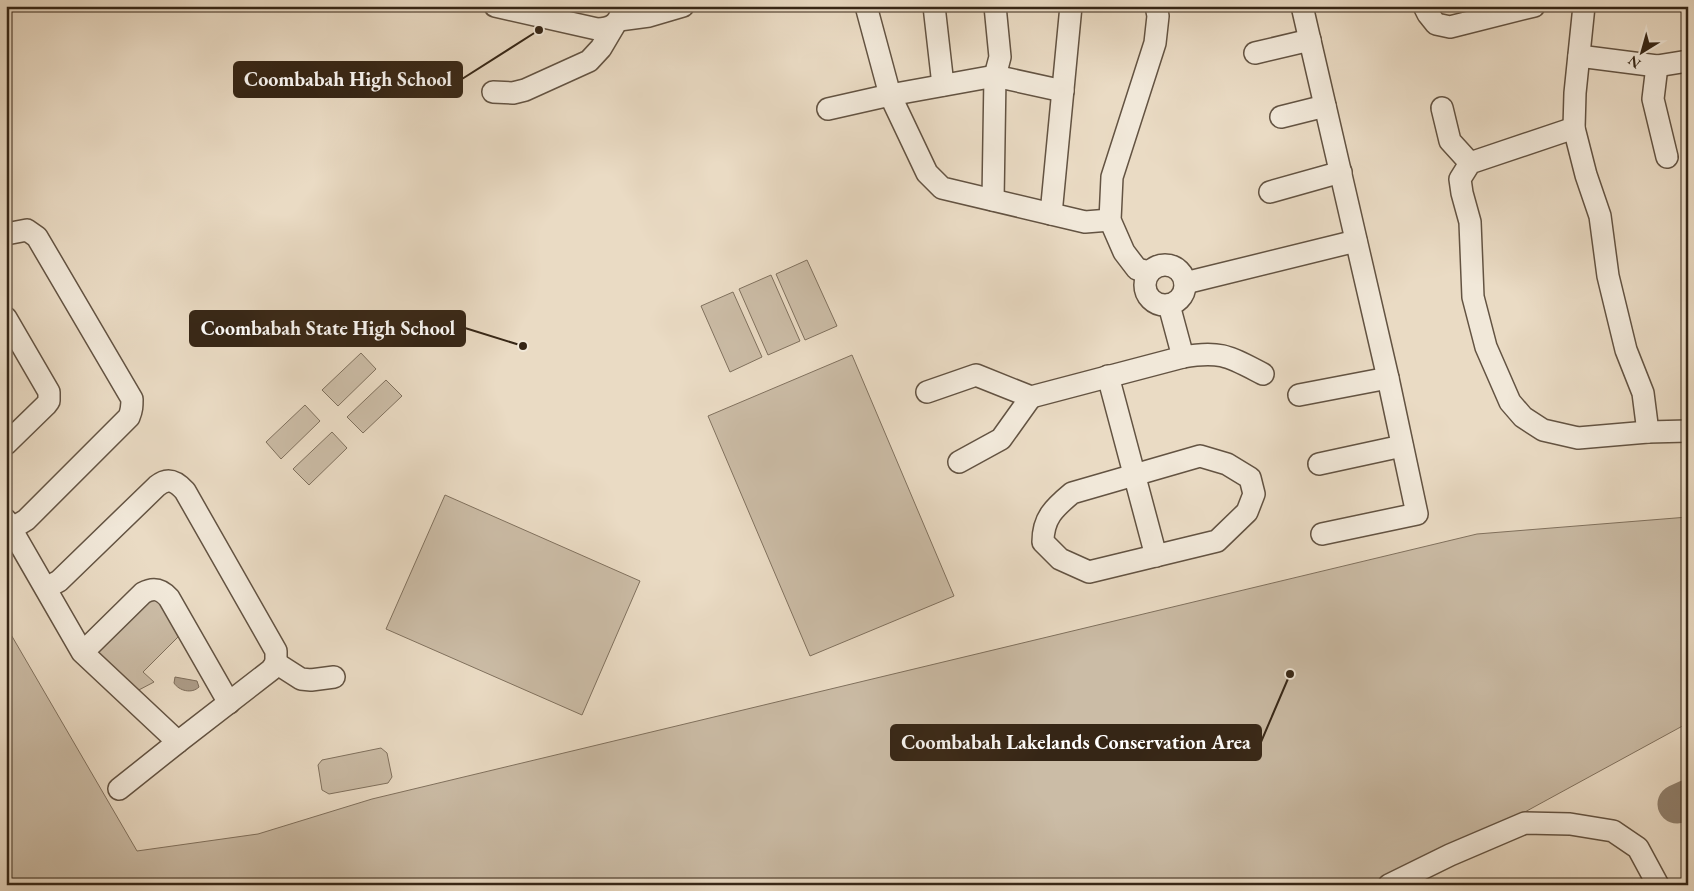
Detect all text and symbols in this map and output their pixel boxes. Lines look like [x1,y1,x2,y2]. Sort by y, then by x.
north arrow [1616,28,1666,78]
text: N [1624,51,1644,73]
callout: Coombabah High School [234,62,462,97]
text: Coombabah High School [244,66,452,92]
callout: Coombabah State High School [190,311,465,346]
text: Coombabah State High School [201,315,456,341]
callout: Coombabah Lakelands Conservation Area [891,725,1261,760]
text: Coombabah Lakelands Conservation Area [901,729,1251,755]

